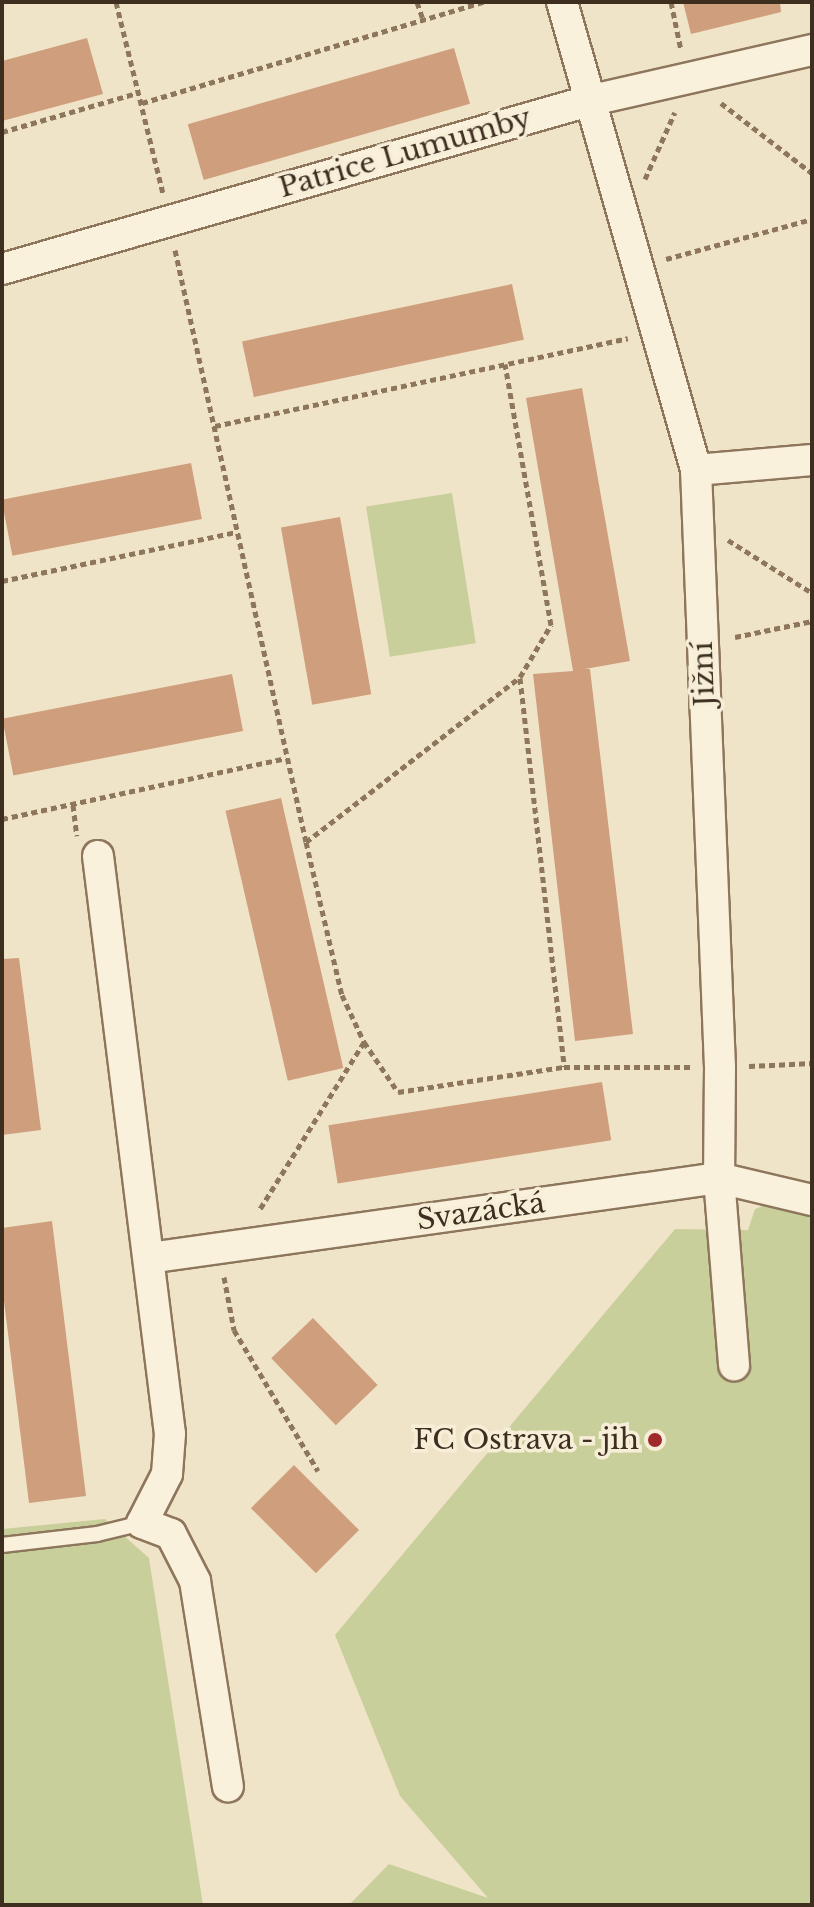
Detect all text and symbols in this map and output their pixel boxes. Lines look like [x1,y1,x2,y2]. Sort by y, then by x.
street label: Patrice Lumumby [275,101,535,205]
street label: Jižní [686,641,722,707]
street label: Svazácká [415,1186,547,1238]
place label: FC Ostrava - jih [413,1423,639,1457]
marker: FC Ostrava - jih [646,1431,664,1449]

